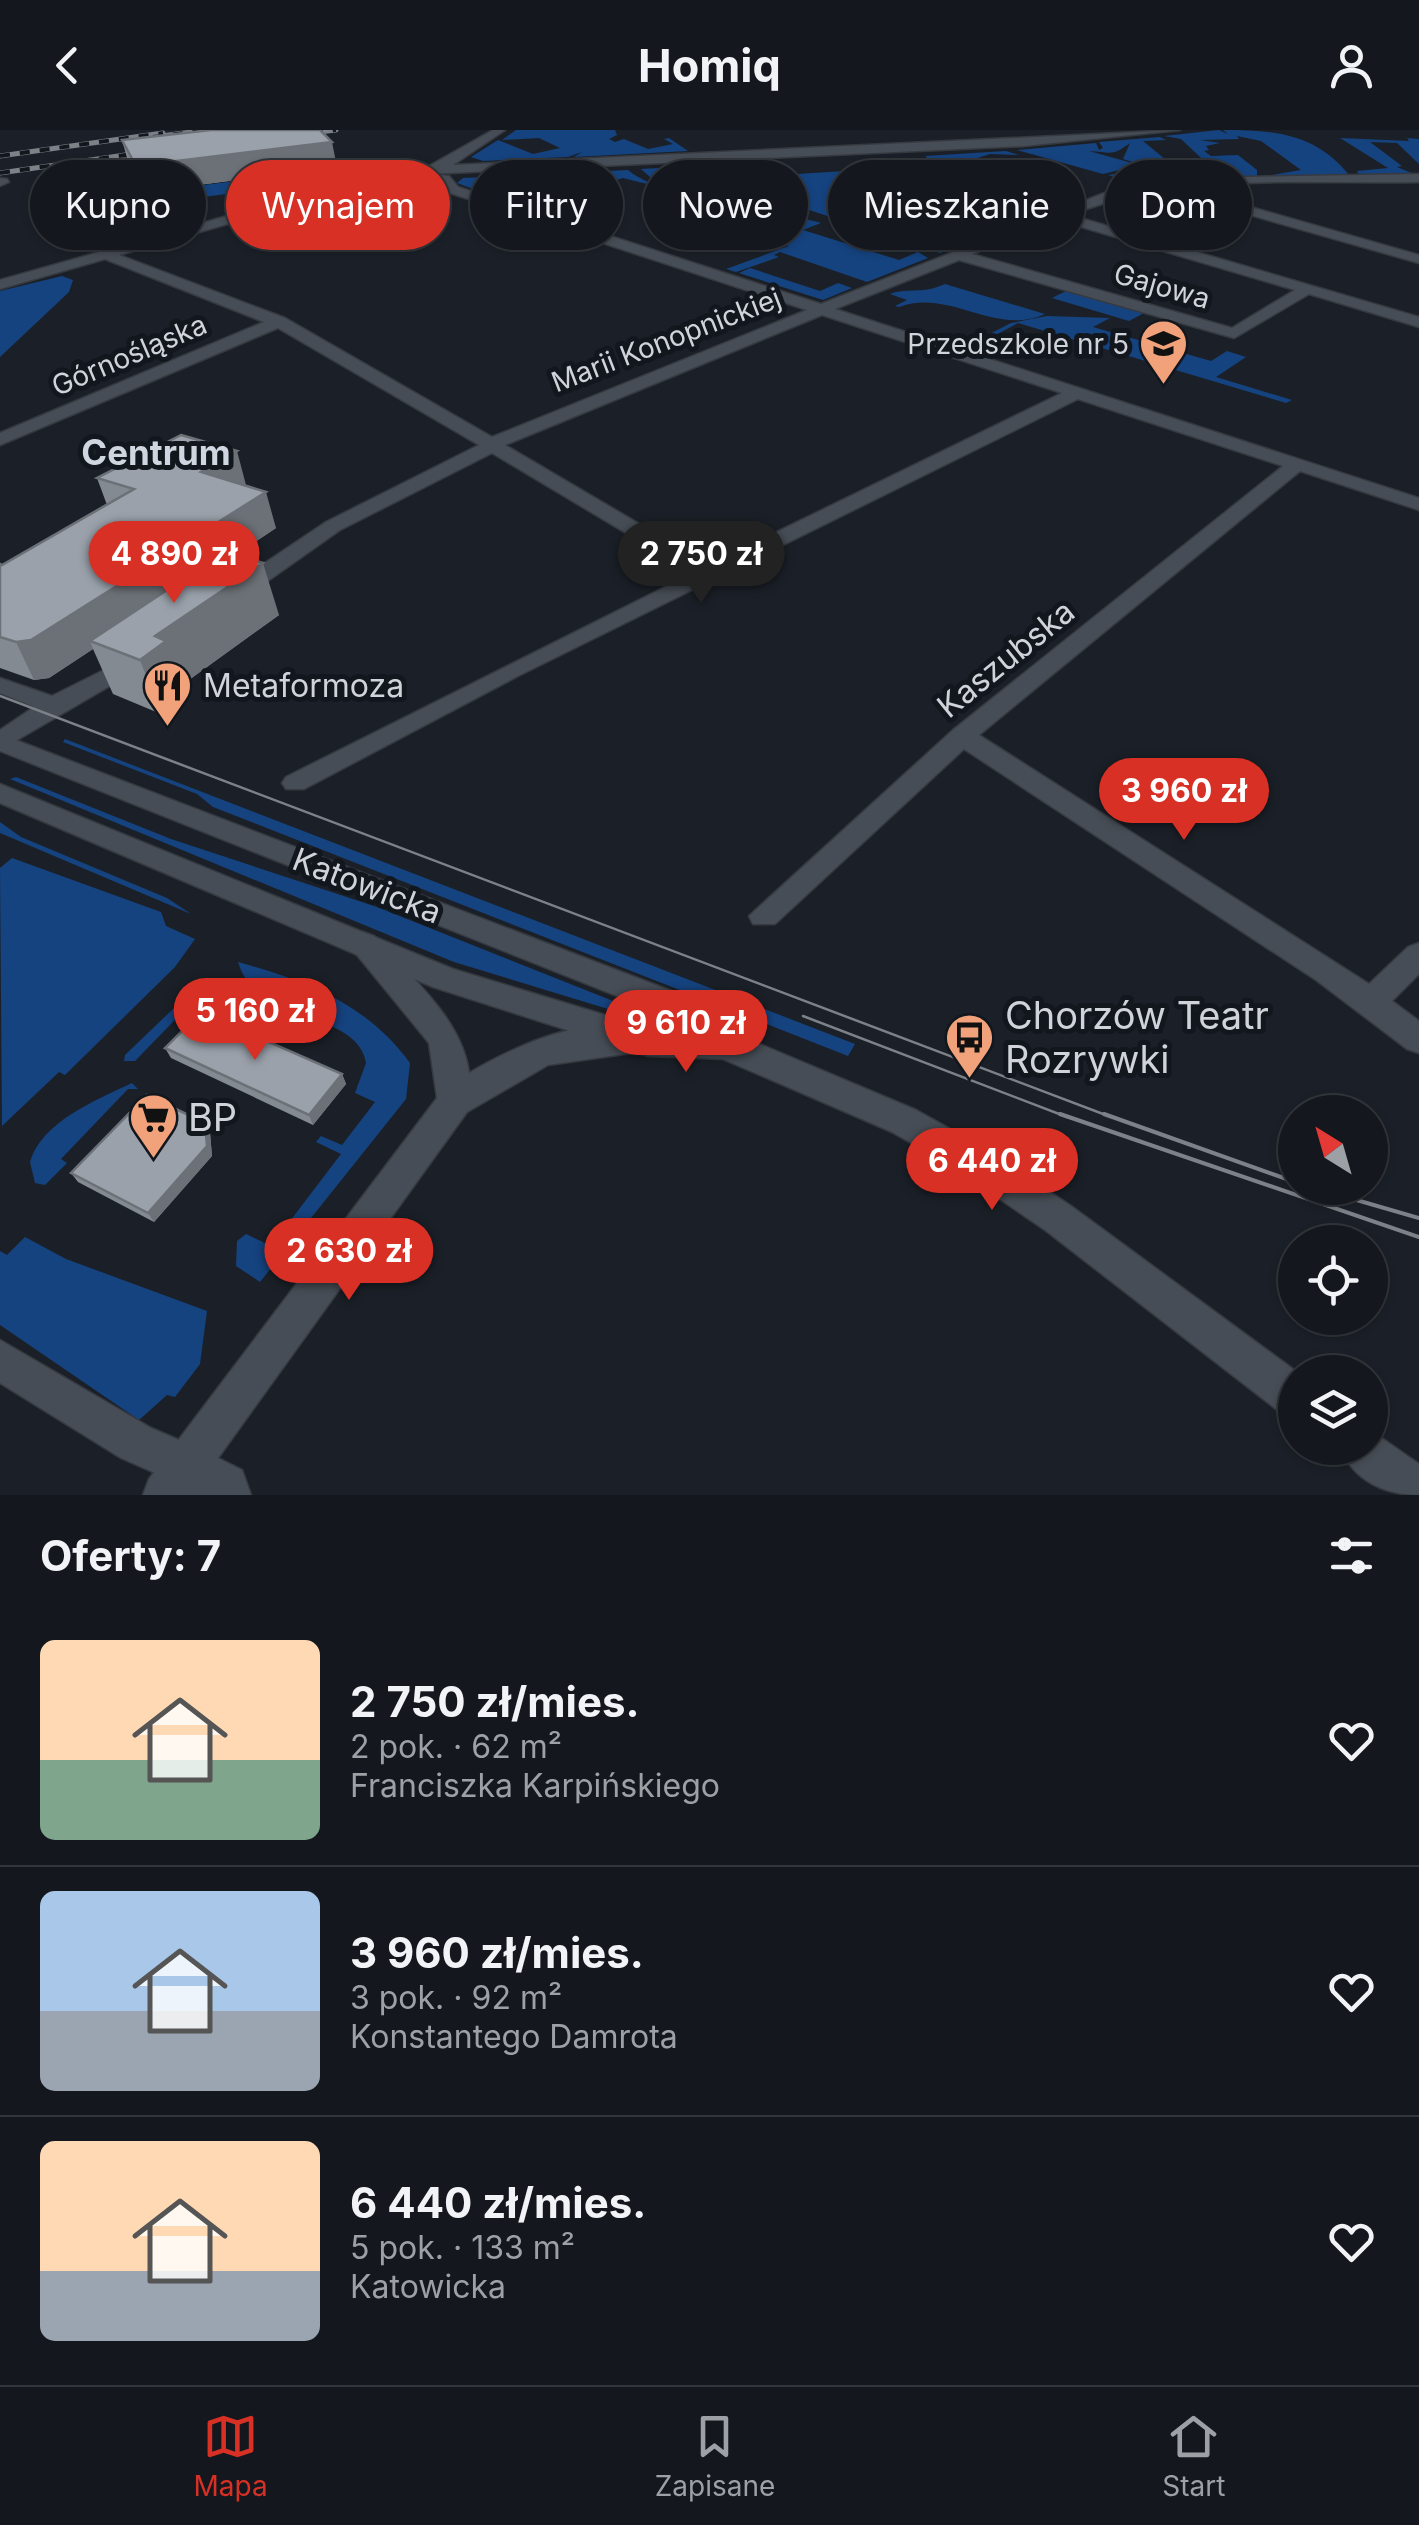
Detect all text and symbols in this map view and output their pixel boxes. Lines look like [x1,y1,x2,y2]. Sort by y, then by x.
icon: back [40,38,95,93]
text: Homiq [638,38,781,93]
icon: person [1324,38,1379,93]
chip: Kupno [30,160,206,250]
chip: Wynajem [226,160,450,250]
chip: Filtry [470,160,623,250]
chip: Nowe [643,160,808,250]
chip: Mieszkanie [828,160,1085,250]
chip: Dom [1105,160,1252,250]
street label: Gajowa [1110,256,1214,316]
street label: Marii Konopnickiej [546,281,786,399]
street label: Górnośląska [46,307,212,403]
school or university icon: Przedszkole nr 5 [1138,318,1190,386]
place label: Przedszkole nr 5 [907,327,1129,361]
district label: Centrum [81,431,231,473]
pin: 4 890 zł [71,521,277,606]
pin: 2 750 zł [598,521,804,606]
text: 4 890 zł [111,534,237,573]
text: 2 750 zł [640,534,762,573]
street label: Kaszubska [929,592,1082,726]
restaurant icon: Metaformoza [142,660,194,728]
place label: Metaformoza [203,666,404,705]
pin: 3 960 zł [1081,758,1287,843]
text: 3 960 zł [1121,771,1247,810]
street label: Katowicka [287,839,447,932]
pin: 5 160 zł [152,978,358,1063]
pin: 9 610 zł [583,990,789,1075]
text: 5 160 zł [196,991,314,1030]
place label: Chorzów Teatr Rozrywki [1005,992,1269,1082]
text: 9 610 zł [626,1003,746,1042]
bus stop icon: Chorzów Teatr Rozrywki [944,1012,996,1080]
supermarket icon: BP [127,1092,179,1160]
place label: BP [188,1094,237,1140]
north arrow [1278,1095,1388,1205]
map controls [1278,1095,1388,1465]
pin: 6 440 zł [889,1128,1095,1213]
text: 6 440 zł [928,1141,1056,1180]
pin: 2 630 zł [246,1218,452,1303]
button: locate [1278,1225,1388,1335]
text: 2 630 zł [286,1231,412,1270]
button: layers [1278,1355,1388,1465]
icon: filters [1324,1528,1379,1583]
text: Oferty: 7 [40,1530,221,1581]
text: 2 750 zł/mies. [350,1676,640,1727]
icon: home [120,1680,240,1800]
icon: heart [1324,1713,1379,1768]
text: 2 pok. · 62 m² [350,1727,562,1766]
text: Franciszka Karpińskiego [350,1766,720,1805]
text: 3 960 zł/mies. [350,1927,644,1978]
icon: home [120,1931,240,2051]
icon: heart [1324,1964,1379,2019]
text: 3 pok. · 92 m² [350,1978,562,2017]
text: Konstantego Damrota [350,2017,678,2056]
text: 6 440 zł/mies. [350,2177,646,2228]
icon: home [120,2181,240,2301]
icon: heart [1324,2214,1379,2269]
text: 5 pok. · 133 m² [350,2228,575,2267]
text: Katowicka [350,2267,506,2306]
tab: Mapa [194,2409,268,2503]
tab: Zapisane [655,2409,775,2503]
tab: Start [1162,2409,1225,2503]

